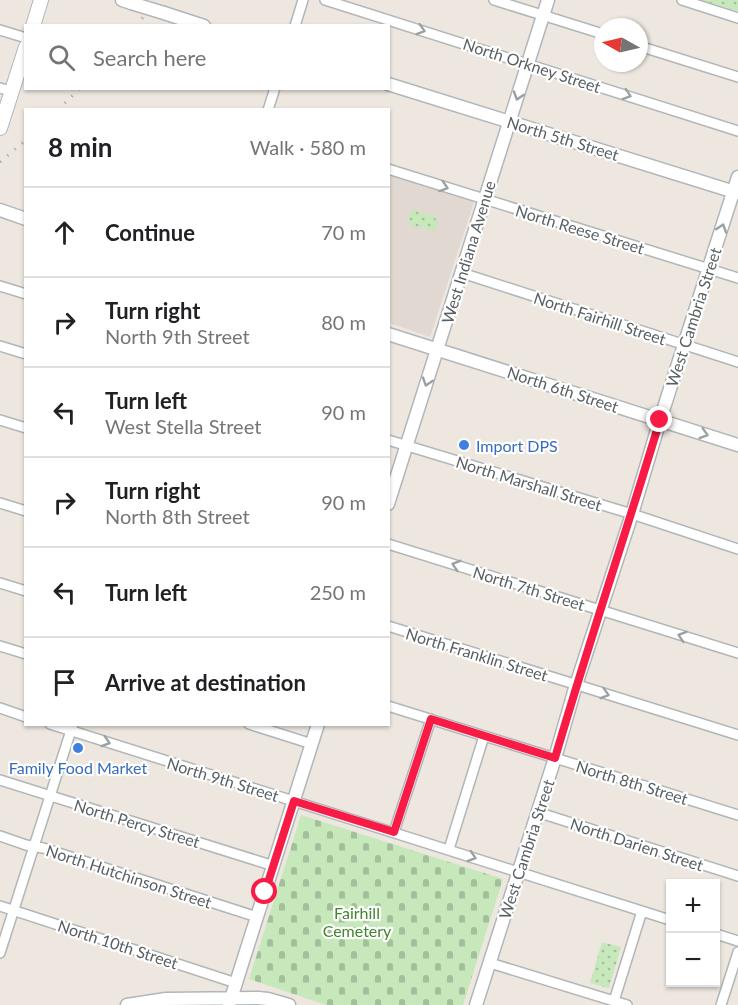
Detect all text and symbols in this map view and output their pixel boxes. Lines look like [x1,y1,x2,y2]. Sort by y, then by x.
north arrow [594,18,648,72]
one-way arrow [415,23,426,35]
search box [24,24,390,90]
street label: North Orkney Street [461,34,603,96]
icon: search [45,41,78,74]
text: Search here [93,44,206,71]
one-way arrow [621,88,632,100]
one-way arrow [512,90,525,101]
street label: North 5th Street [505,112,621,164]
text: 8 min [48,131,112,163]
text: Walk · 580 m [250,135,366,159]
street label: West Indiana Avenue [437,178,499,326]
one-way arrow [438,180,449,192]
street label: North Reese Street [513,200,647,258]
icon: ahead [48,216,81,249]
text: Continue [105,219,195,246]
text: 70 m [321,220,366,244]
one-way arrow [715,223,727,234]
street label: West Cambria Street [661,245,725,389]
street label: North Fairhill Street [532,288,669,348]
text: Turn right [105,297,200,324]
icon: right [48,306,81,339]
text: 80 m [321,310,366,334]
text: North 9th Street [105,324,250,348]
street label: North 6th Street [505,362,621,416]
one-way arrow [422,376,435,387]
text: Turn left [105,387,187,414]
icon: left [48,396,81,429]
text: 90 m [321,400,366,424]
route end [646,406,672,432]
text: West Stella Street [105,414,261,438]
one-way arrow [698,427,709,439]
place label: Import DPS [476,436,558,455]
marker: Import DPS [457,438,471,452]
street label: North Marshall Street [454,452,604,514]
text: Turn right [105,477,200,504]
icon: right [48,486,81,519]
text: 90 m [321,490,366,514]
text: North 8th Street [105,504,250,528]
one-way arrow [451,560,462,572]
street label: North 7th Street [471,562,587,614]
icon: left [48,576,81,609]
text: Turn left [105,579,187,606]
text: 250 m [310,580,366,604]
street label: North Franklin Street [404,623,551,685]
one-way arrow [677,631,688,643]
icon: arrive [48,666,81,699]
text: Arrive at destination [105,669,306,696]
one-way arrow [599,687,610,699]
one-way arrow [100,735,110,747]
marker: Family Food Market [71,741,85,755]
street label: North 9th Street [165,753,281,805]
street label: North 8th Street [574,756,690,808]
place label: Family Food Market [9,758,147,777]
street label: West Cambria Street [494,777,558,921]
street label: North Percy Street [72,795,202,851]
street label: North Darien Street [568,814,706,875]
street label: North Hutchinson Street [44,840,214,912]
one-way arrow [466,849,477,862]
route start [251,878,277,904]
map controls [666,879,720,987]
button: + [666,879,720,933]
park label: Fairhill Cemetery [323,903,392,940]
street label: North 10th Street [56,916,181,972]
button: − [666,933,720,987]

